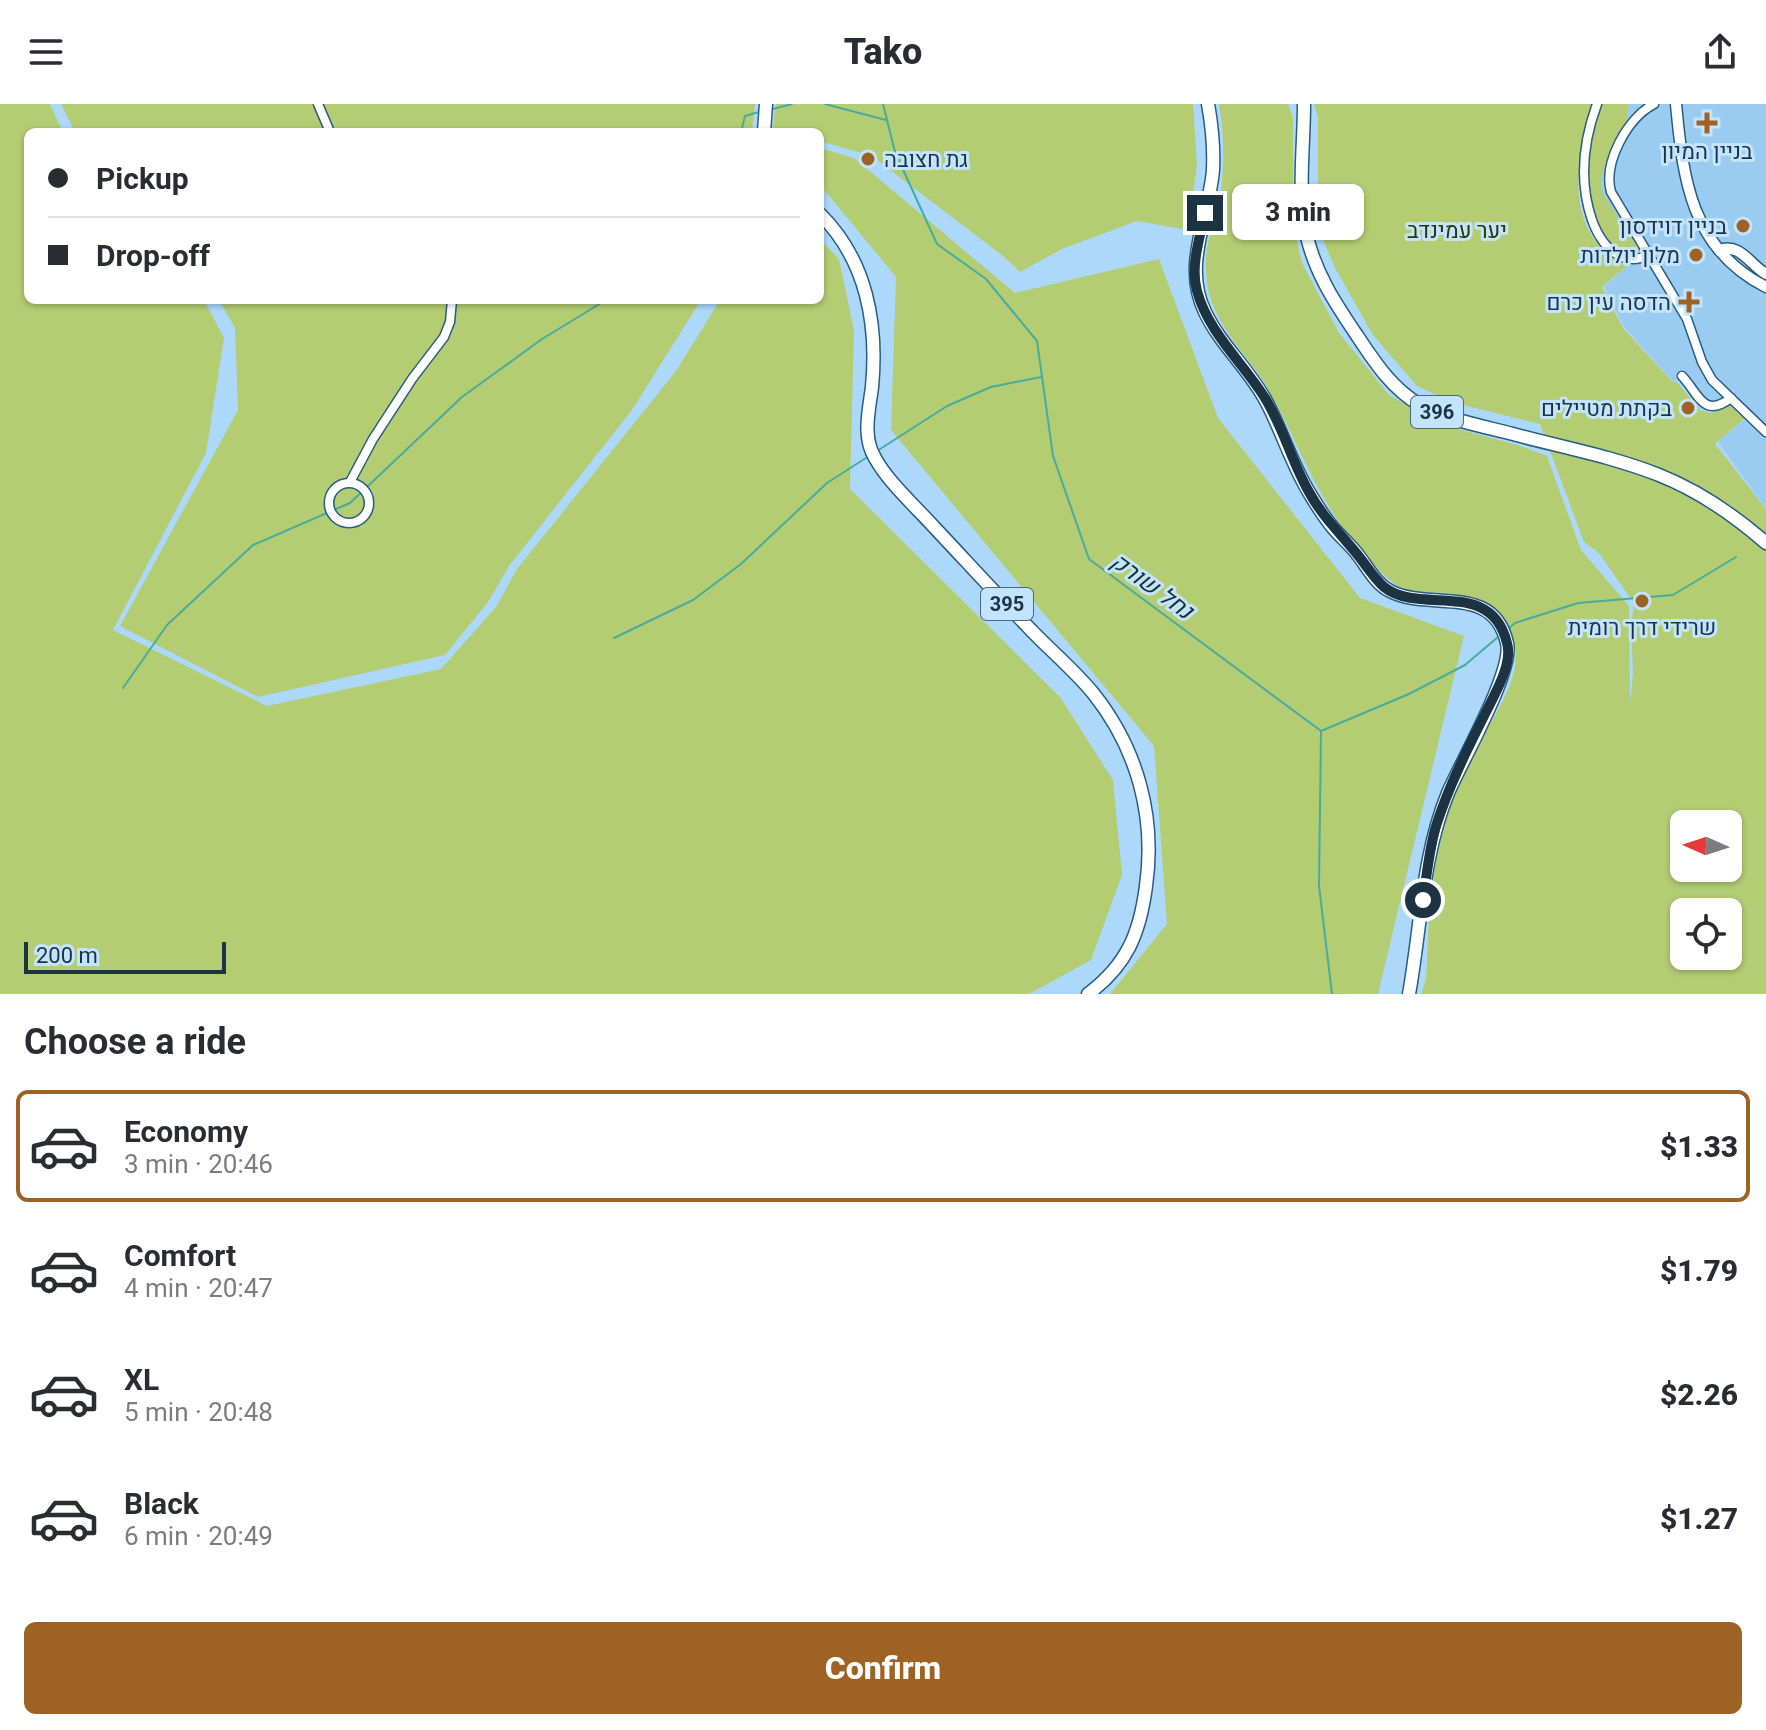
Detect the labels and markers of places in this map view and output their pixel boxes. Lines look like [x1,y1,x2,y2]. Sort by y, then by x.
marker: בניין המיון [1696,112,1718,134]
place label: בניין המיון [1662,139,1753,164]
place label: גת חצובה [884,147,968,172]
marker: גת חצובה [859,150,877,168]
place label: בניין דוידסון [1619,214,1727,239]
marker: בניין דוידסון [1734,217,1752,235]
place label: מלון יולדות [1580,243,1680,268]
marker: מלון יולדות [1687,246,1705,264]
place label: הדסה עין כרם [1546,290,1671,315]
marker: הדסה עין כרם [1678,291,1700,313]
place label: בקתת מטיילים [1541,396,1672,421]
marker: בקתת מטיילים [1679,399,1697,417]
marker: שרידי דרך רומית [1633,592,1651,610]
place label: שרידי דרך רומית [1568,615,1716,640]

